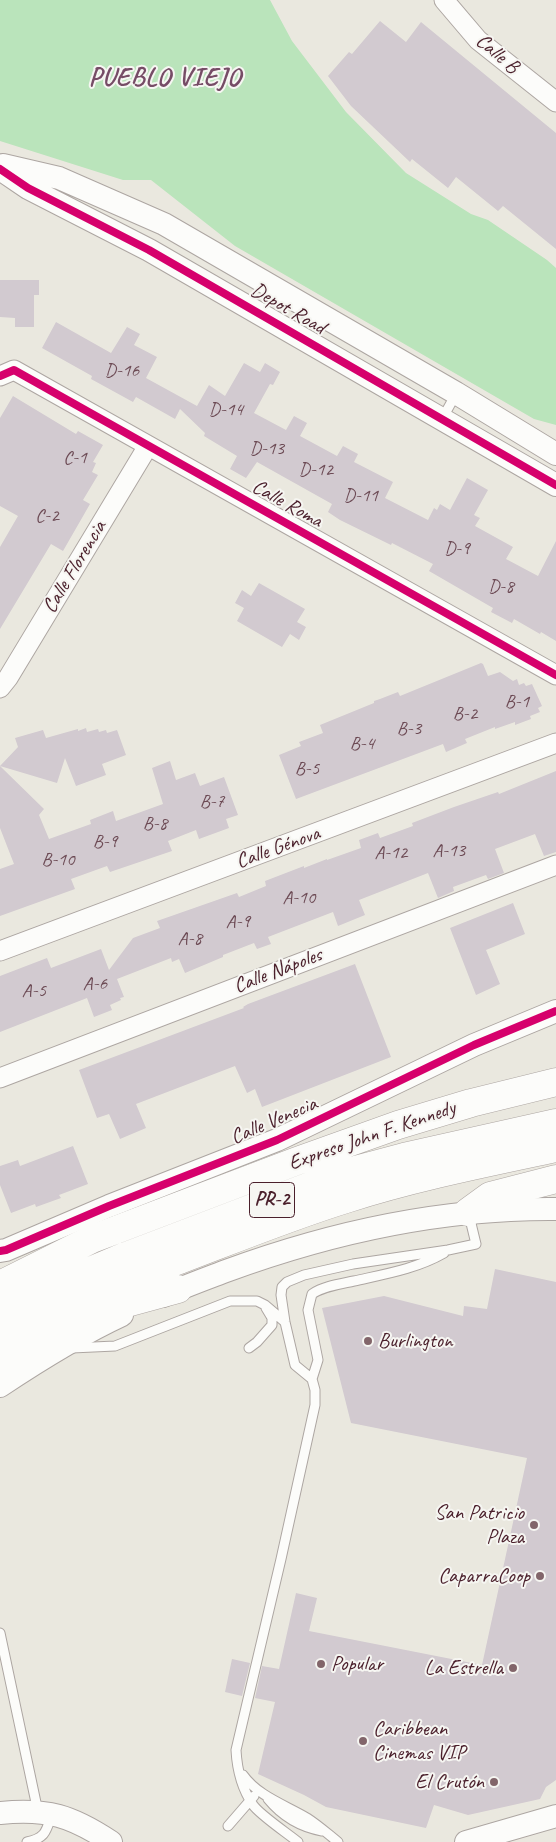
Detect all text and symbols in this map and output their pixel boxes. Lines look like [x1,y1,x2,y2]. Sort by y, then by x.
street label: Calle B [470,29,524,79]
district label: PUEBLO VIEJO [87,62,243,94]
street label: Depot Road [246,278,330,340]
house number: D-16 [105,360,139,382]
house number: D-14 [209,399,243,421]
house number: D-13 [250,438,284,460]
house number: C-1 [63,447,87,469]
house number: D-12 [299,459,333,481]
street label: Calle Roma [247,474,327,534]
house number: D-11 [344,485,378,507]
house number: C-2 [35,505,59,527]
street label: Calle Florencia [38,516,112,618]
house number: D-9 [444,538,470,560]
house number: D-8 [488,576,514,598]
house number: B-1 [505,691,529,713]
house number: B-2 [453,703,477,725]
house number: B-3 [397,718,421,740]
house number: B-4 [350,733,374,755]
house number: B-5 [295,758,319,780]
house number: B-7 [200,791,224,813]
house number: B-8 [143,813,167,835]
street label: Calle Génova [233,821,323,875]
house number: B-9 [93,831,117,853]
house number: A-13 [433,840,465,862]
house number: A-12 [375,842,407,864]
house number: B-10 [41,849,75,871]
house number: A-10 [283,887,315,909]
house number: A-9 [226,911,250,933]
house number: A-8 [178,928,202,950]
street label: Calle Nápoles [230,943,326,999]
house number: A-6 [83,973,107,995]
house number: A-5 [22,980,46,1002]
street label: Calle Venecia [227,1092,321,1150]
street label: Expreso John F. Kennedy [285,1096,459,1176]
road number: PR-2 [250,1182,294,1218]
place label: Burlington [378,1328,452,1354]
marker: Burlington [362,1335,374,1347]
place label: San Patricio Plaza [435,1500,524,1550]
marker: San Patricio Plaza [528,1519,540,1531]
place label: CaparraCoop [438,1563,530,1589]
marker: CaparraCoop [534,1570,546,1582]
place label: Popular [331,1651,383,1677]
place label: La Estrella [424,1655,503,1681]
marker: Popular [315,1658,327,1670]
marker: La Estrella [507,1662,519,1674]
place label: Caribbean Cinemas VIP [373,1716,465,1766]
marker: Caribbean Cinemas VIP [357,1735,369,1747]
place label: El Crutón [415,1769,484,1795]
marker: El Crutón [488,1776,500,1788]

